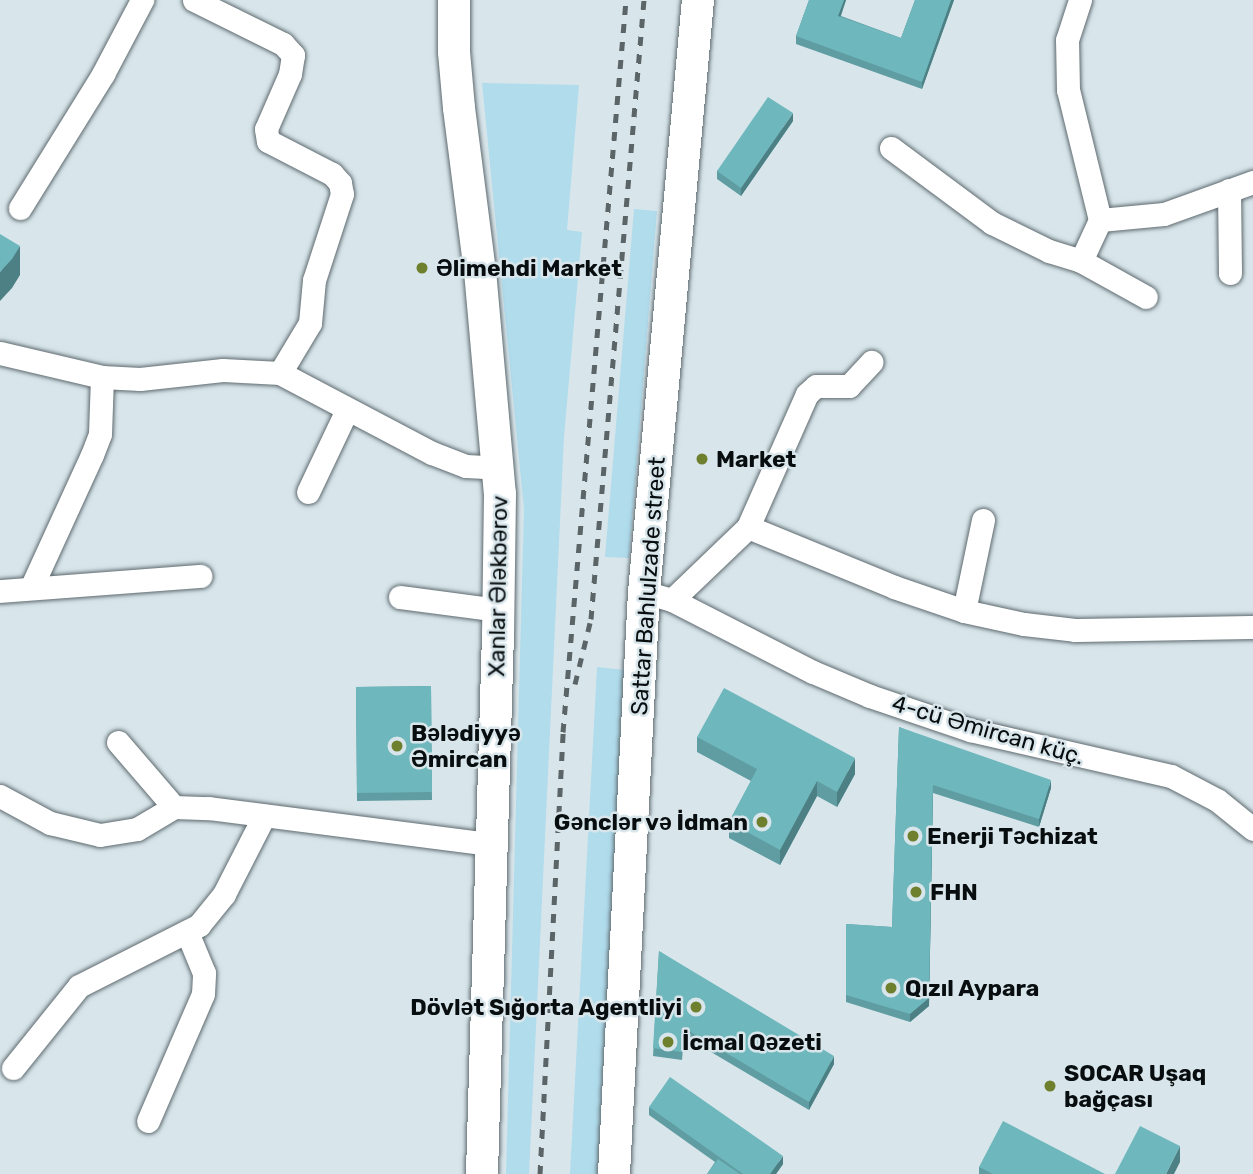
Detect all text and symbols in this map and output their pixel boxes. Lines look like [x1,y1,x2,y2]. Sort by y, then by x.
place label: Əlimehdi Market [436,254,622,282]
marker: Əlimehdi Market [414,260,430,276]
place label: Market [716,445,796,473]
marker: Market [694,451,710,467]
street label: Sattar Bahlulzade street [625,456,671,716]
street label: Xanlar Ələkbərov [483,495,513,677]
street label: 4-cü Əmircan küç. [889,689,1087,771]
place label: Bələdiyyə Əmircan [411,719,521,773]
marker: Bələdiyyə Əmircan [389,738,405,754]
place label: Gənclər və İdman [553,808,748,836]
marker: Gənclər və İdman [754,814,770,830]
place label: Enerji Təchizat [927,822,1098,850]
marker: Enerji Təchizat [905,828,921,844]
place label: FHN [930,878,978,906]
marker: FHN [908,884,924,900]
place label: Qızıl Aypara [905,974,1040,1002]
marker: Qızıl Aypara [883,980,899,996]
place label: Dövlət Sığorta Agentliyi [410,993,682,1021]
marker: Dövlət Sığorta Agentliyi [688,999,704,1015]
place label: İcmal Qəzeti [682,1028,822,1056]
marker: İcmal Qəzeti [660,1034,676,1050]
place label: SOCAR Uşaq bağçası [1064,1059,1206,1113]
marker: SOCAR Uşaq bağçası [1042,1078,1058,1094]

